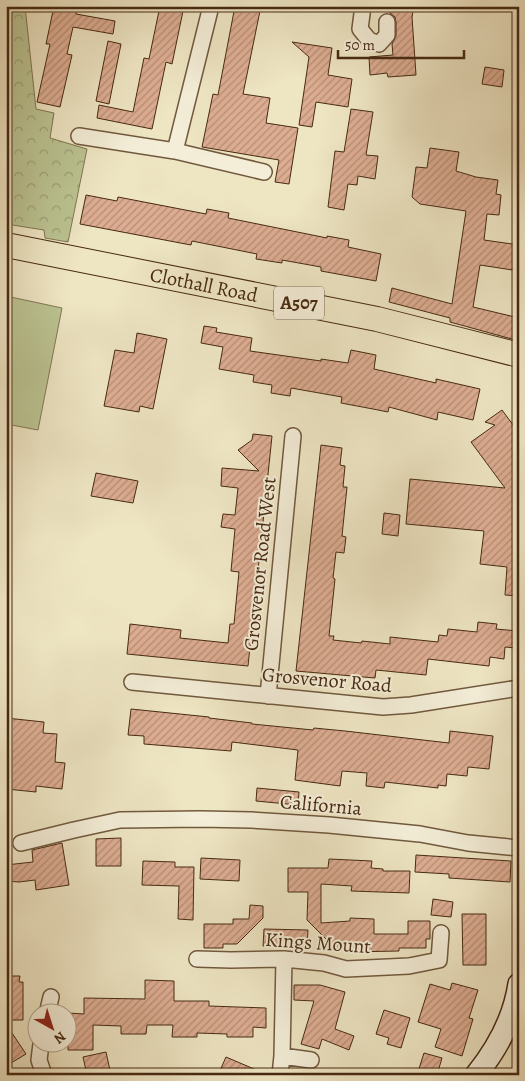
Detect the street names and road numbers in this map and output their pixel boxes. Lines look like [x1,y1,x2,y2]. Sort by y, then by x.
street label: Clothall Road [148,261,261,309]
road number: A507 [274,286,324,320]
street label: Grosvenor Road West [237,475,283,652]
street label: Grosvenor Road [261,661,393,699]
street label: California [279,788,364,822]
street label: Kings Mount [264,926,372,960]

